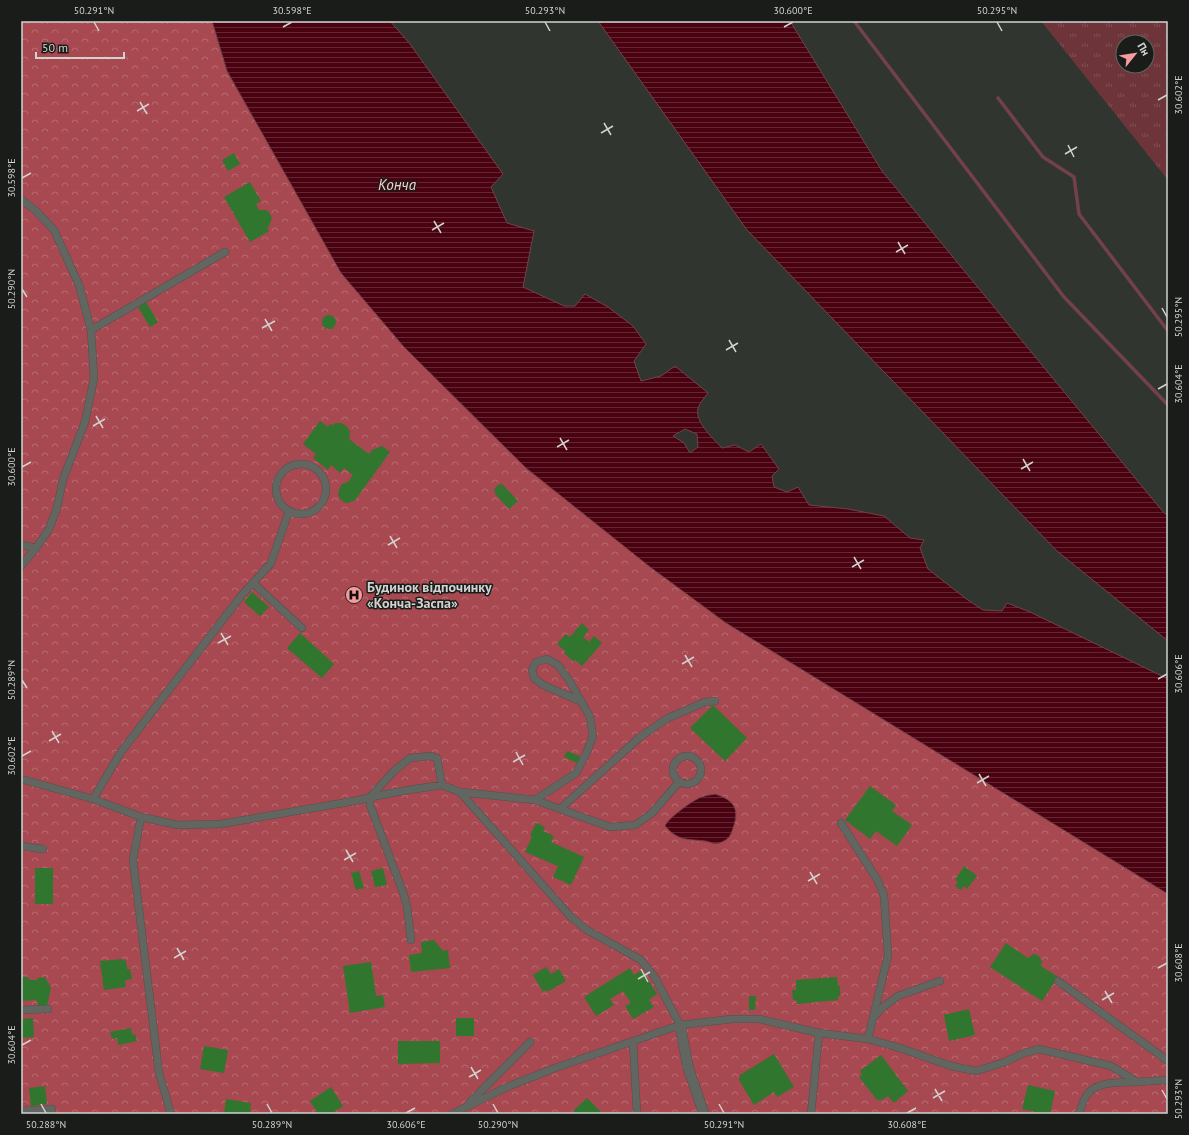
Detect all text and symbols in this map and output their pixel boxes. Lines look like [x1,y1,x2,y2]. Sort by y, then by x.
text: 50.291°N [74,4,114,17]
text: 30.598°E [273,4,312,17]
text: 50.293°N [525,4,565,17]
text: 30.600°E [774,4,813,17]
text: 50.295°N [977,4,1017,17]
scale bar [36,34,124,60]
north arrow [1115,34,1155,74]
text: 50 m [42,40,68,55]
text: Пн [1134,40,1153,58]
text: 30.602°E [1172,76,1185,115]
text: 30.598°E [5,159,18,198]
water label: Конча [378,175,417,194]
text: 50.290°N [5,269,18,309]
text: 50.295°N [1172,297,1185,337]
text: 30.604°E [1172,365,1185,404]
text: 30.600°E [5,448,18,487]
place label: Будинок відпочинку «Конча-Заспа» [367,578,492,612]
hospital icon: Будинок відпочинку «Конча-Заспа» [344,585,364,605]
text: 30.606°E [1172,655,1185,694]
text: 50.289°N [5,660,18,700]
text: 30.602°E [5,737,18,776]
text: 30.608°E [1172,944,1185,983]
text: 30.604°E [5,1026,18,1065]
text: 50.293°N [1172,1079,1185,1119]
text: 50.288°N [26,1118,66,1131]
text: 50.289°N [252,1118,292,1131]
text: 30.606°E [387,1118,426,1131]
text: 50.290°N [478,1118,518,1131]
text: 50.291°N [704,1118,744,1131]
text: 30.608°E [888,1118,927,1131]

